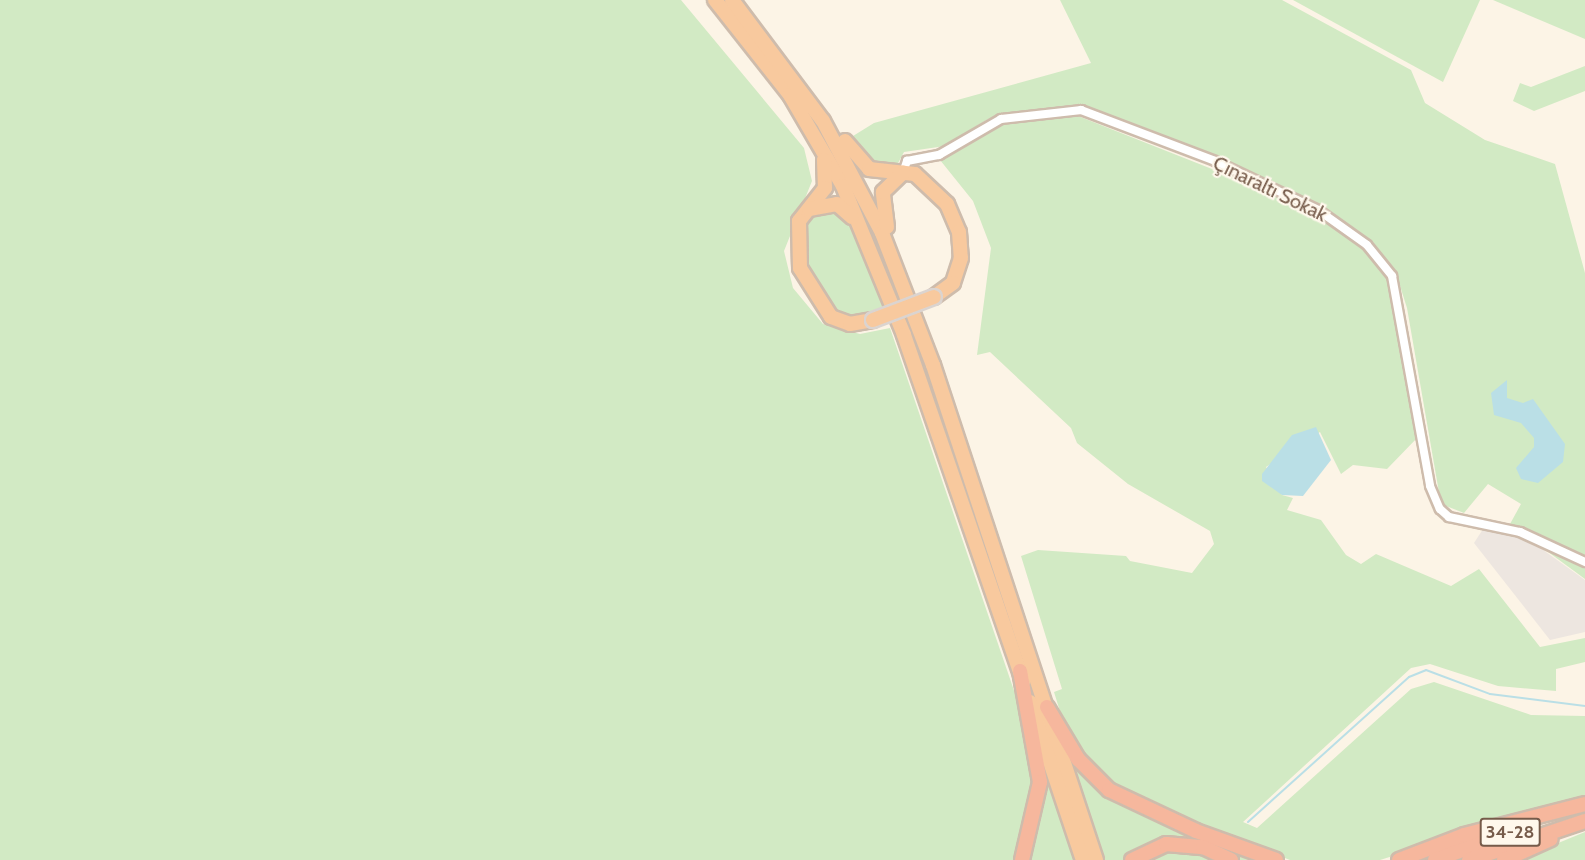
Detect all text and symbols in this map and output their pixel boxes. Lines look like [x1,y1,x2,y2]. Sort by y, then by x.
street label: Çınaraltı Sokak [1209,151,1331,227]
road number: 34-28 [1478,817,1541,847]

